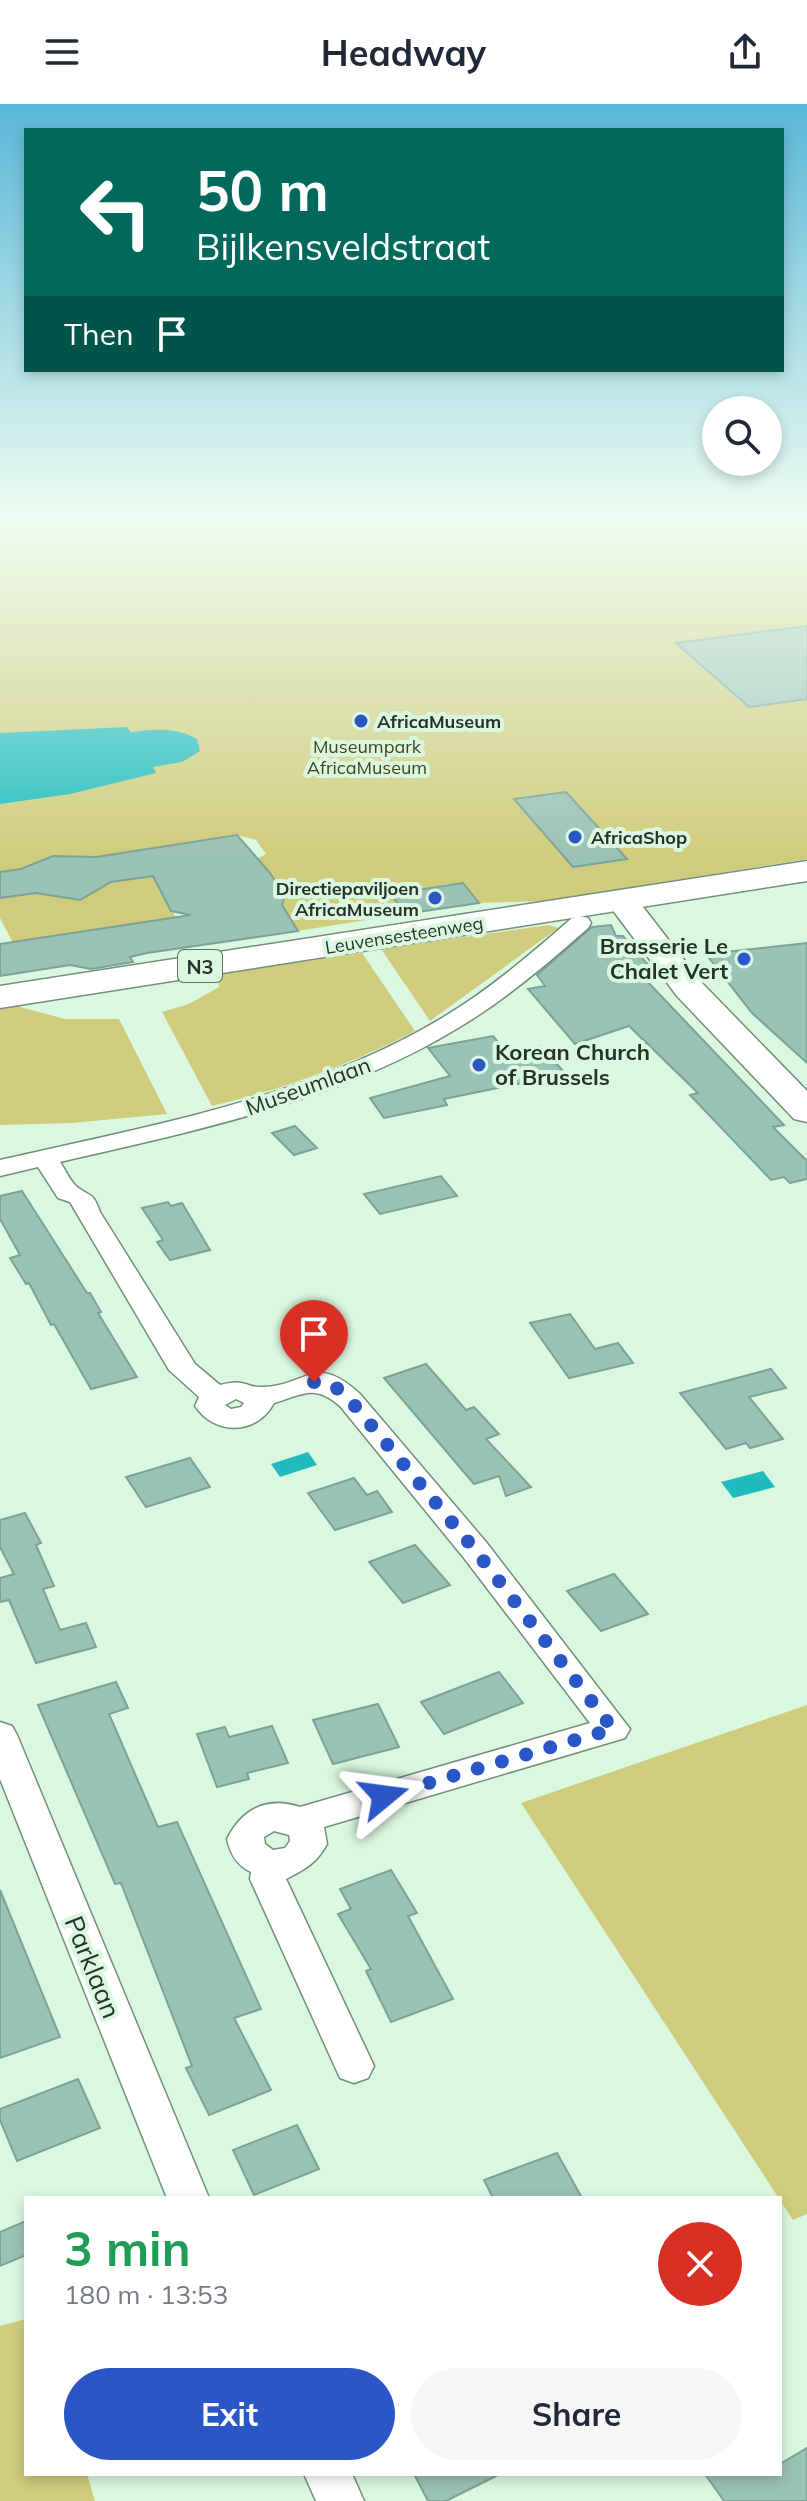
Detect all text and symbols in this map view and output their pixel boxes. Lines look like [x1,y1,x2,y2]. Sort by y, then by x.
icon: menu [40,30,84,74]
text: Headway [321,30,486,75]
icon: share [723,30,767,74]
text: 50 m [196,155,329,225]
icon: left [64,160,168,264]
text: Bijlkensveldstraat [196,224,490,269]
icon: arrive [150,312,194,356]
text: Then [64,315,134,353]
map controls [702,396,782,476]
button: search [702,396,782,476]
place label: AfricaMuseum [377,710,501,733]
marker: AfricaMuseum [352,712,370,730]
park label: Museumpark AfricaMuseum [307,735,427,779]
place label: AfricaShop [591,826,687,849]
marker: AfricaShop [566,828,584,846]
place label: Directiepaviljoen AfricaMuseum [276,877,419,921]
marker: Directiepaviljoen AfricaMuseum [426,889,444,907]
street label: Leuvensesteenweg [323,911,485,959]
place label: Brasserie Le Chalet Vert [600,932,728,985]
road number: N3 [178,950,222,982]
marker: Brasserie Le Chalet Vert [735,950,753,968]
place label: Korean Church of Brussels [495,1038,650,1091]
street label: Museumlaan [242,1050,374,1122]
marker: Korean Church of Brussels [470,1056,488,1074]
pin [280,1300,348,1382]
icon: arrive [292,1312,336,1356]
position arrow [342,1754,426,1838]
street label: Parklaan [58,1911,128,2023]
text: 3 min [64,2218,191,2278]
button: close [658,2222,742,2306]
text: 180 m · 13:53 [64,2278,228,2311]
button: Exit [64,2368,395,2460]
button: Share [411,2368,742,2460]

